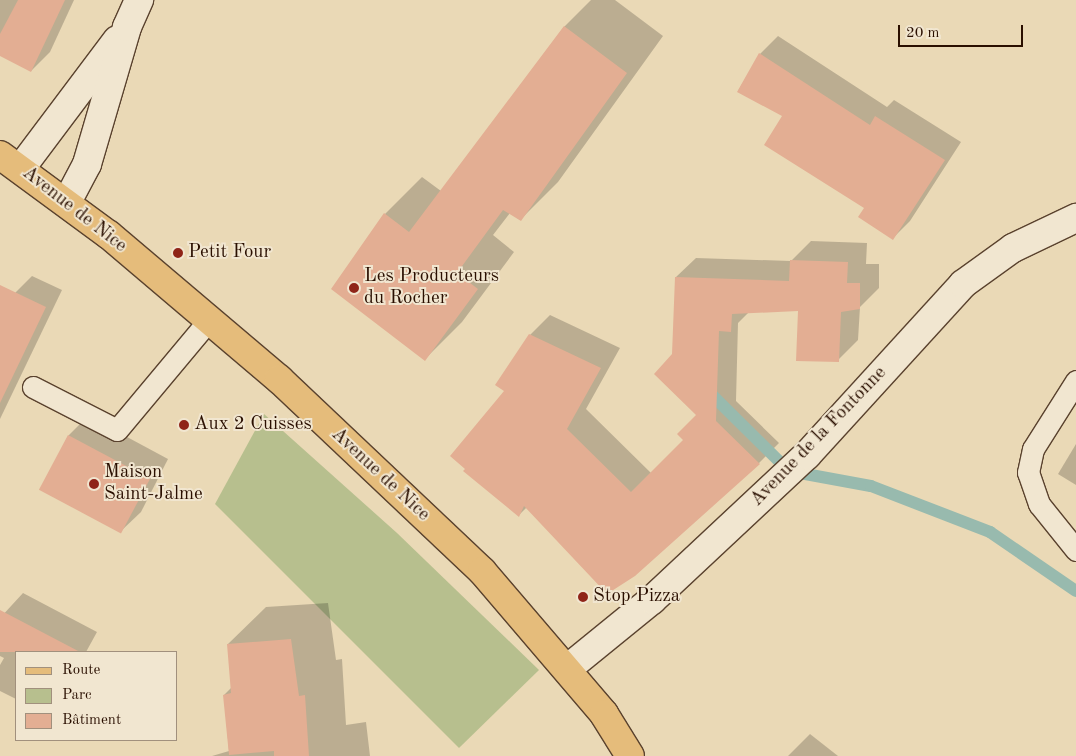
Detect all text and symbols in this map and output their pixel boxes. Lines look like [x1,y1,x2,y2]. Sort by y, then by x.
scale bar [901,15,1026,47]
text: 20 m [906,26,940,41]
street label: Avenue de Nice [17,162,131,258]
place label: Petit Four [188,242,271,264]
marker: Petit Four [172,247,184,259]
place label: Les Producteurs du Rocher [364,266,499,310]
marker: Les Producteurs du Rocher [348,282,360,294]
street label: Avenue de la Fontonne [746,362,892,512]
place label: Aux 2 Cuisses [194,414,312,436]
marker: Aux 2 Cuisses [178,419,190,431]
street label: Avenue de Nice [326,424,434,526]
place label: Maison Saint-Jalme [104,462,203,506]
marker: Maison Saint-Jalme [88,478,100,490]
place label: Stop Pizza [593,586,680,608]
marker: Stop Pizza [577,591,589,603]
legend [15,651,178,741]
text: Route [62,663,100,678]
text: Parc [62,688,92,703]
text: Bâtiment [62,713,121,728]

